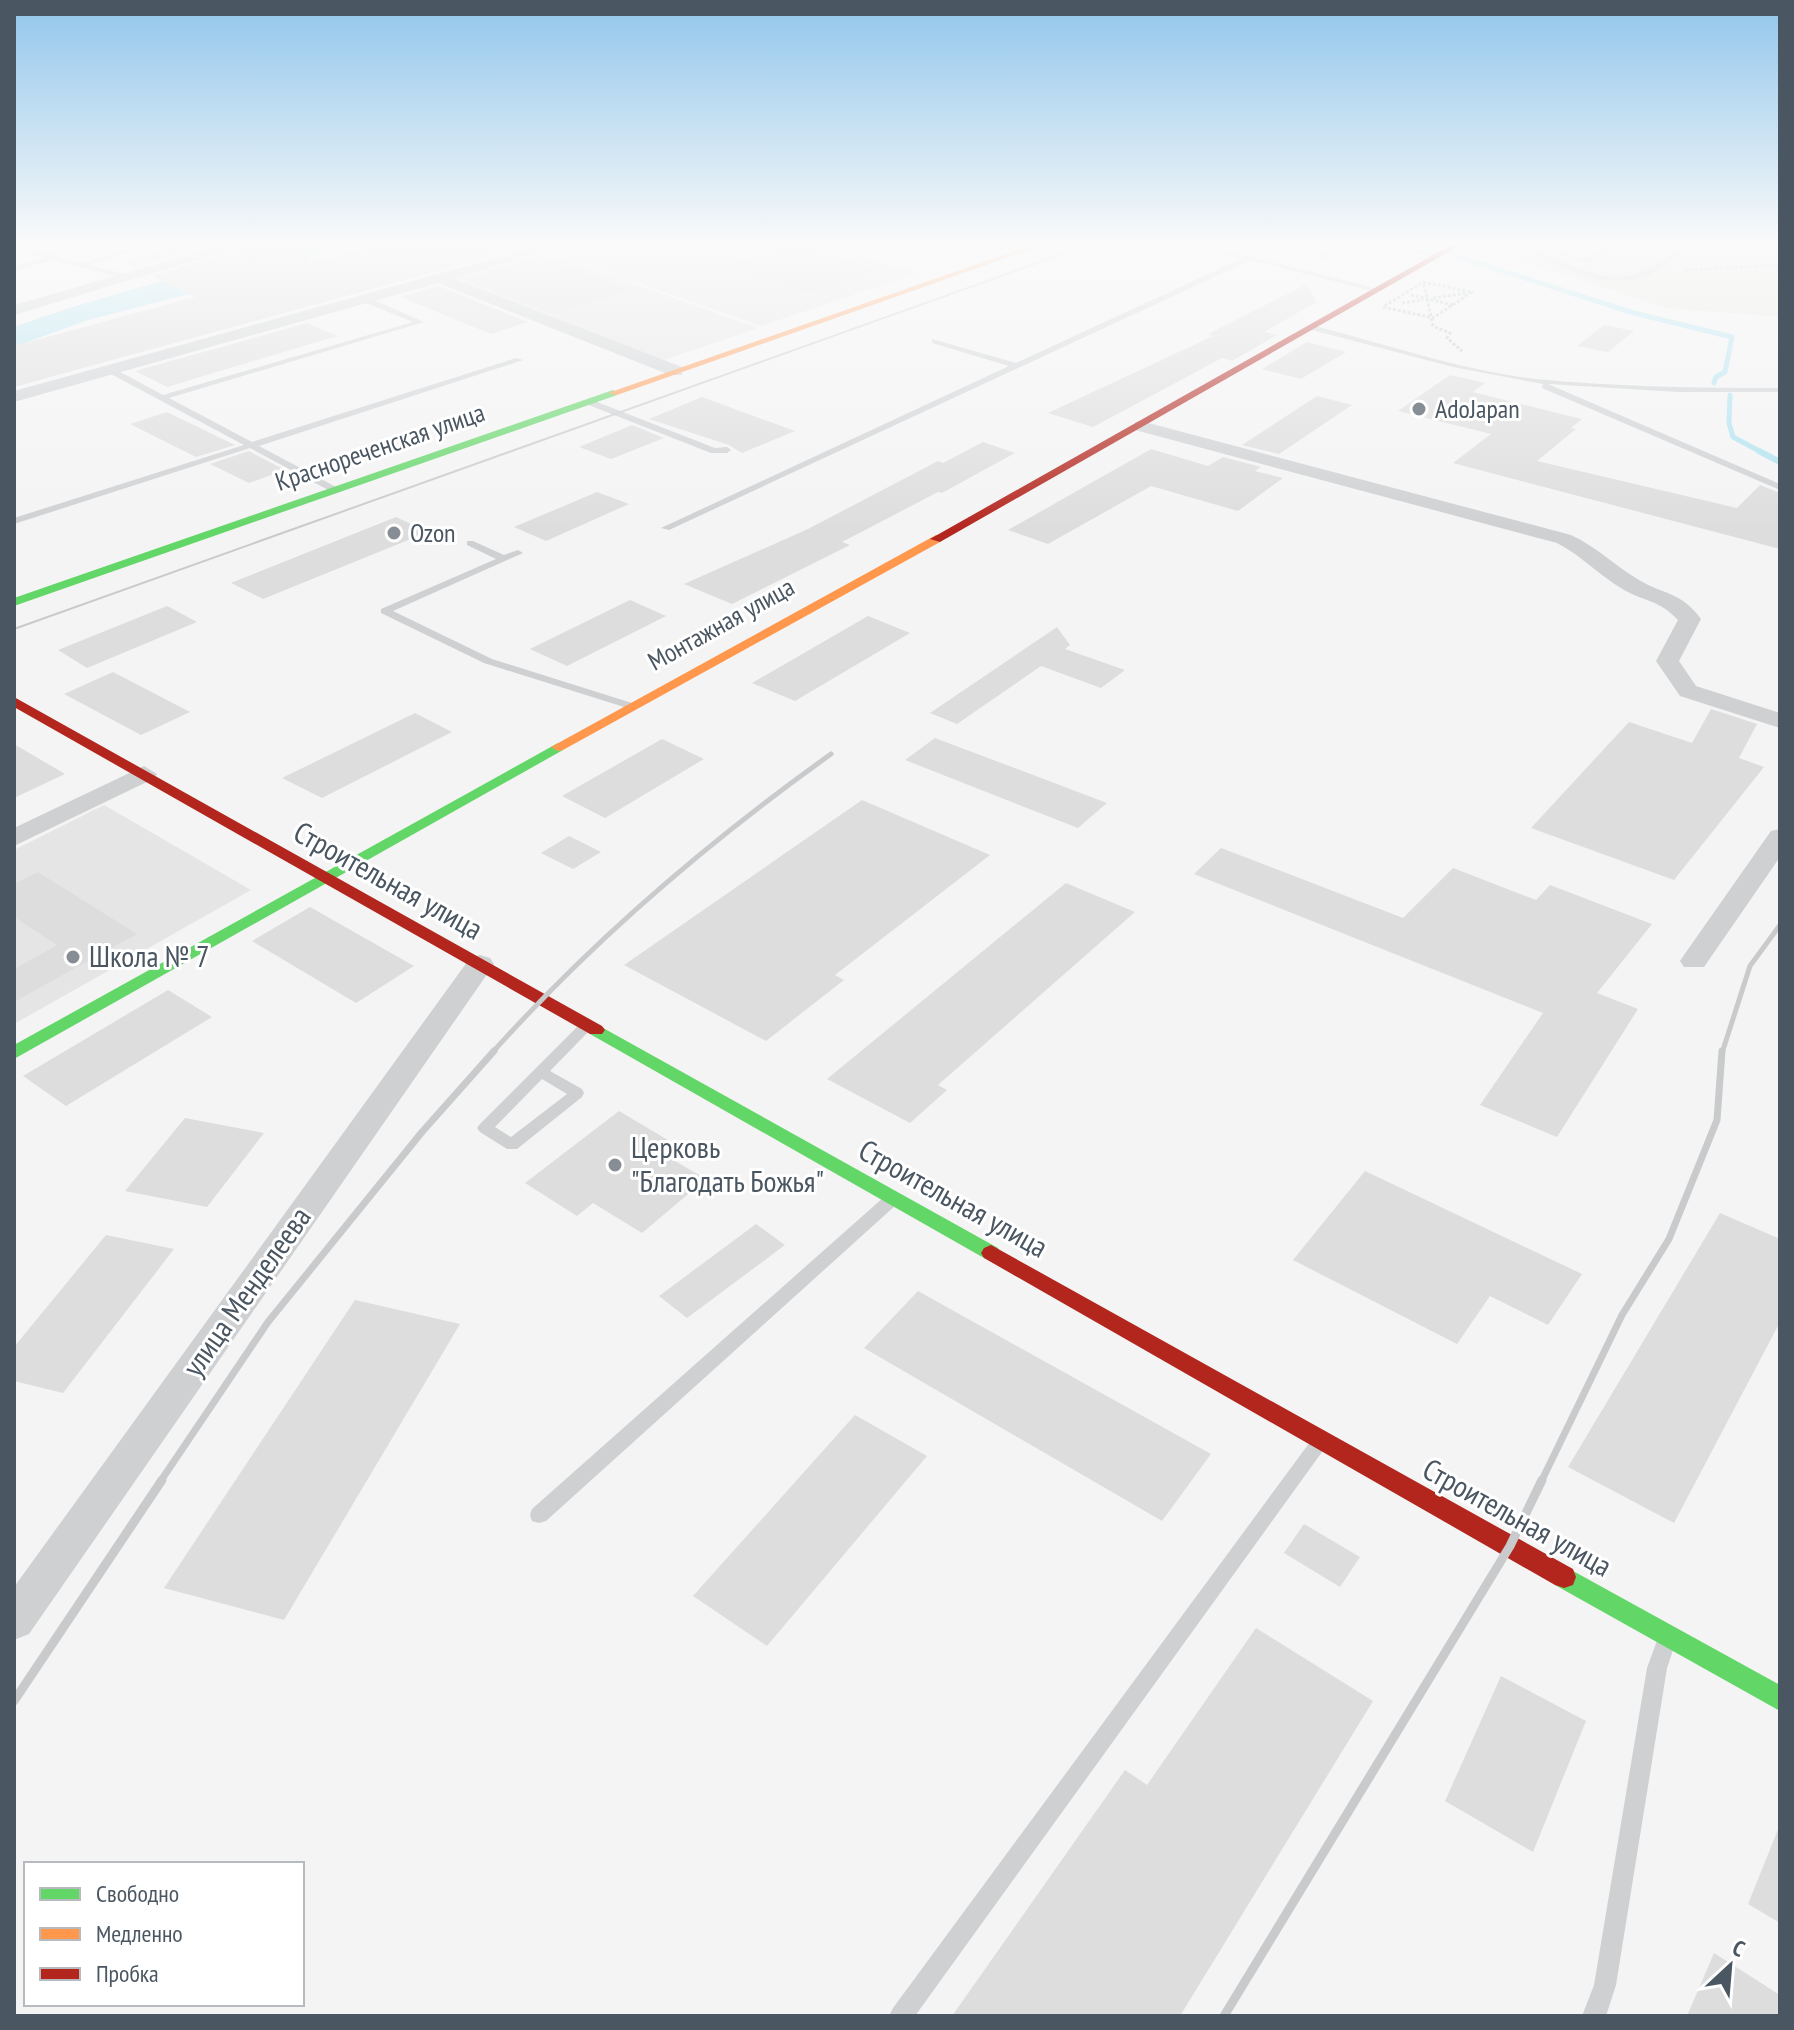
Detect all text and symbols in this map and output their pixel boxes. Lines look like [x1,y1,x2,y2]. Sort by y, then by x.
place label: AdoJapan [1435,392,1520,425]
street label: Краснореченская улица [271,395,489,498]
marker: AdoJapan [1410,400,1428,418]
place label: Ozon [410,516,456,549]
marker: Ozon [385,524,403,542]
street label: Монтажная улица [642,570,800,677]
street label: Строительная улица [287,812,490,948]
place label: Школа № 7 [89,936,209,975]
marker: Школа № 7 [64,948,82,966]
place label: Церковь "Благодать Божья" [631,1127,824,1200]
street label: Строительная улица [852,1130,1055,1266]
marker: Церковь "Благодать Божья" [606,1156,624,1174]
street label: улица Менделеева [173,1199,319,1384]
street label: Строительная улица [1416,1449,1619,1585]
legend [24,1862,304,2006]
text: Свободно [96,1878,179,1909]
text: Медленно [96,1918,183,1949]
north arrow [1690,1926,1770,2006]
text: С [1728,1933,1749,1963]
text: Пробка [96,1958,159,1989]

